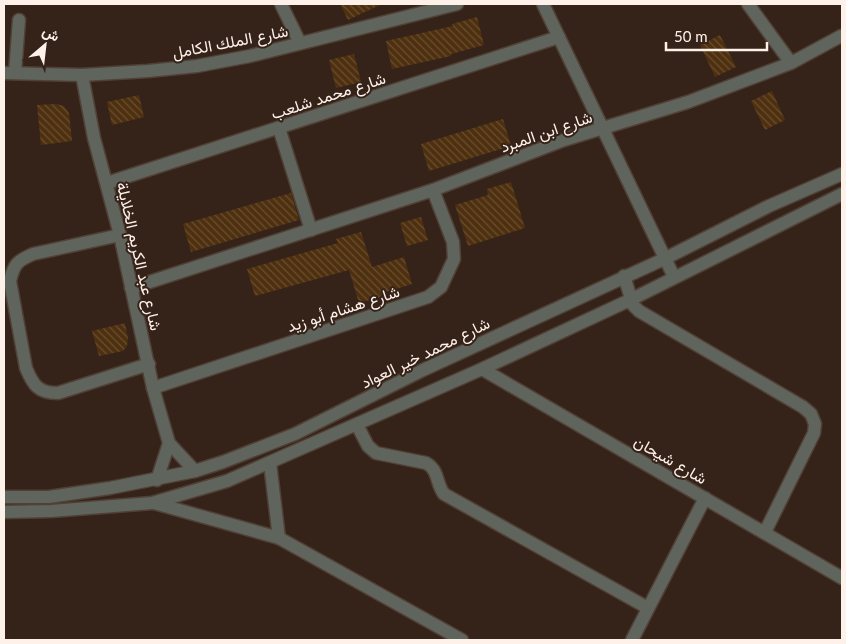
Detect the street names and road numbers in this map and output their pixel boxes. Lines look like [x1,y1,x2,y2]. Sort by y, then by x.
street label: شارع الملك الكامل [171,20,290,64]
street label: شارع محمد شلعب [268,68,389,125]
street label: شارع ابن المبرد [498,106,595,158]
street label: شارع عبد الكريم الخلايلة [111,180,166,333]
street label: شارع هشام أبو زيد [284,281,403,338]
street label: شارع محمد خير العواد [358,313,494,394]
street label: شارع شيحان [630,431,711,490]

